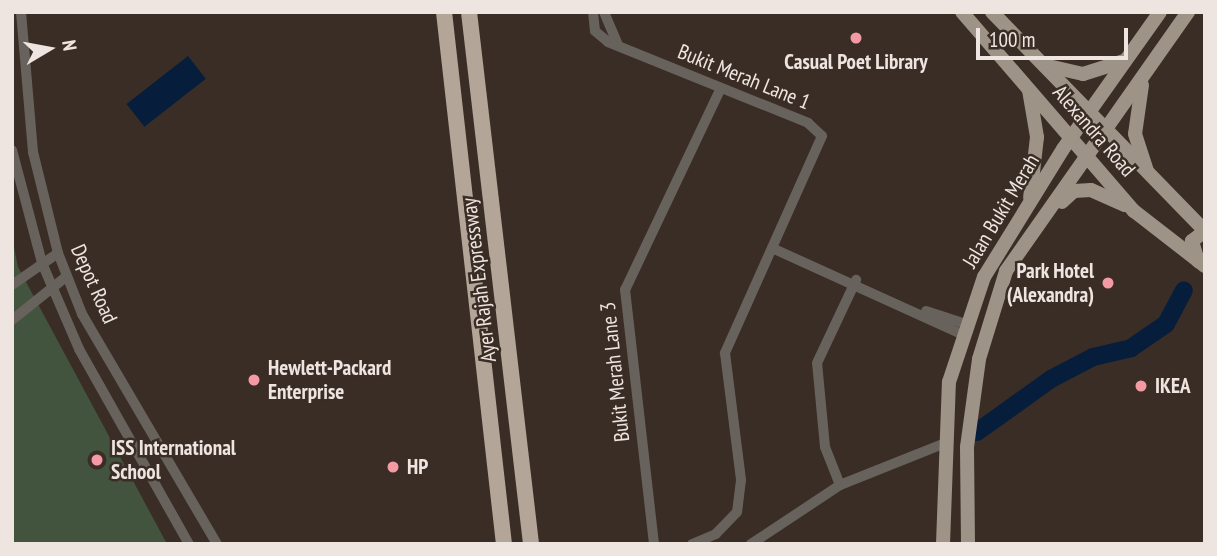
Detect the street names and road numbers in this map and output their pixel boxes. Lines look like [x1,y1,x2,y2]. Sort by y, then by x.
street label: Bukit Merah Lane 1 [674,39,814,115]
street label: Alexandra Road [1047,80,1141,182]
street label: Jalan Bukit Merah [957,150,1045,272]
street label: Ayer Rajah Expressway [456,196,502,364]
street label: Depot Road [65,241,123,327]
street label: Bukit Merah Lane 3 [595,301,635,443]

